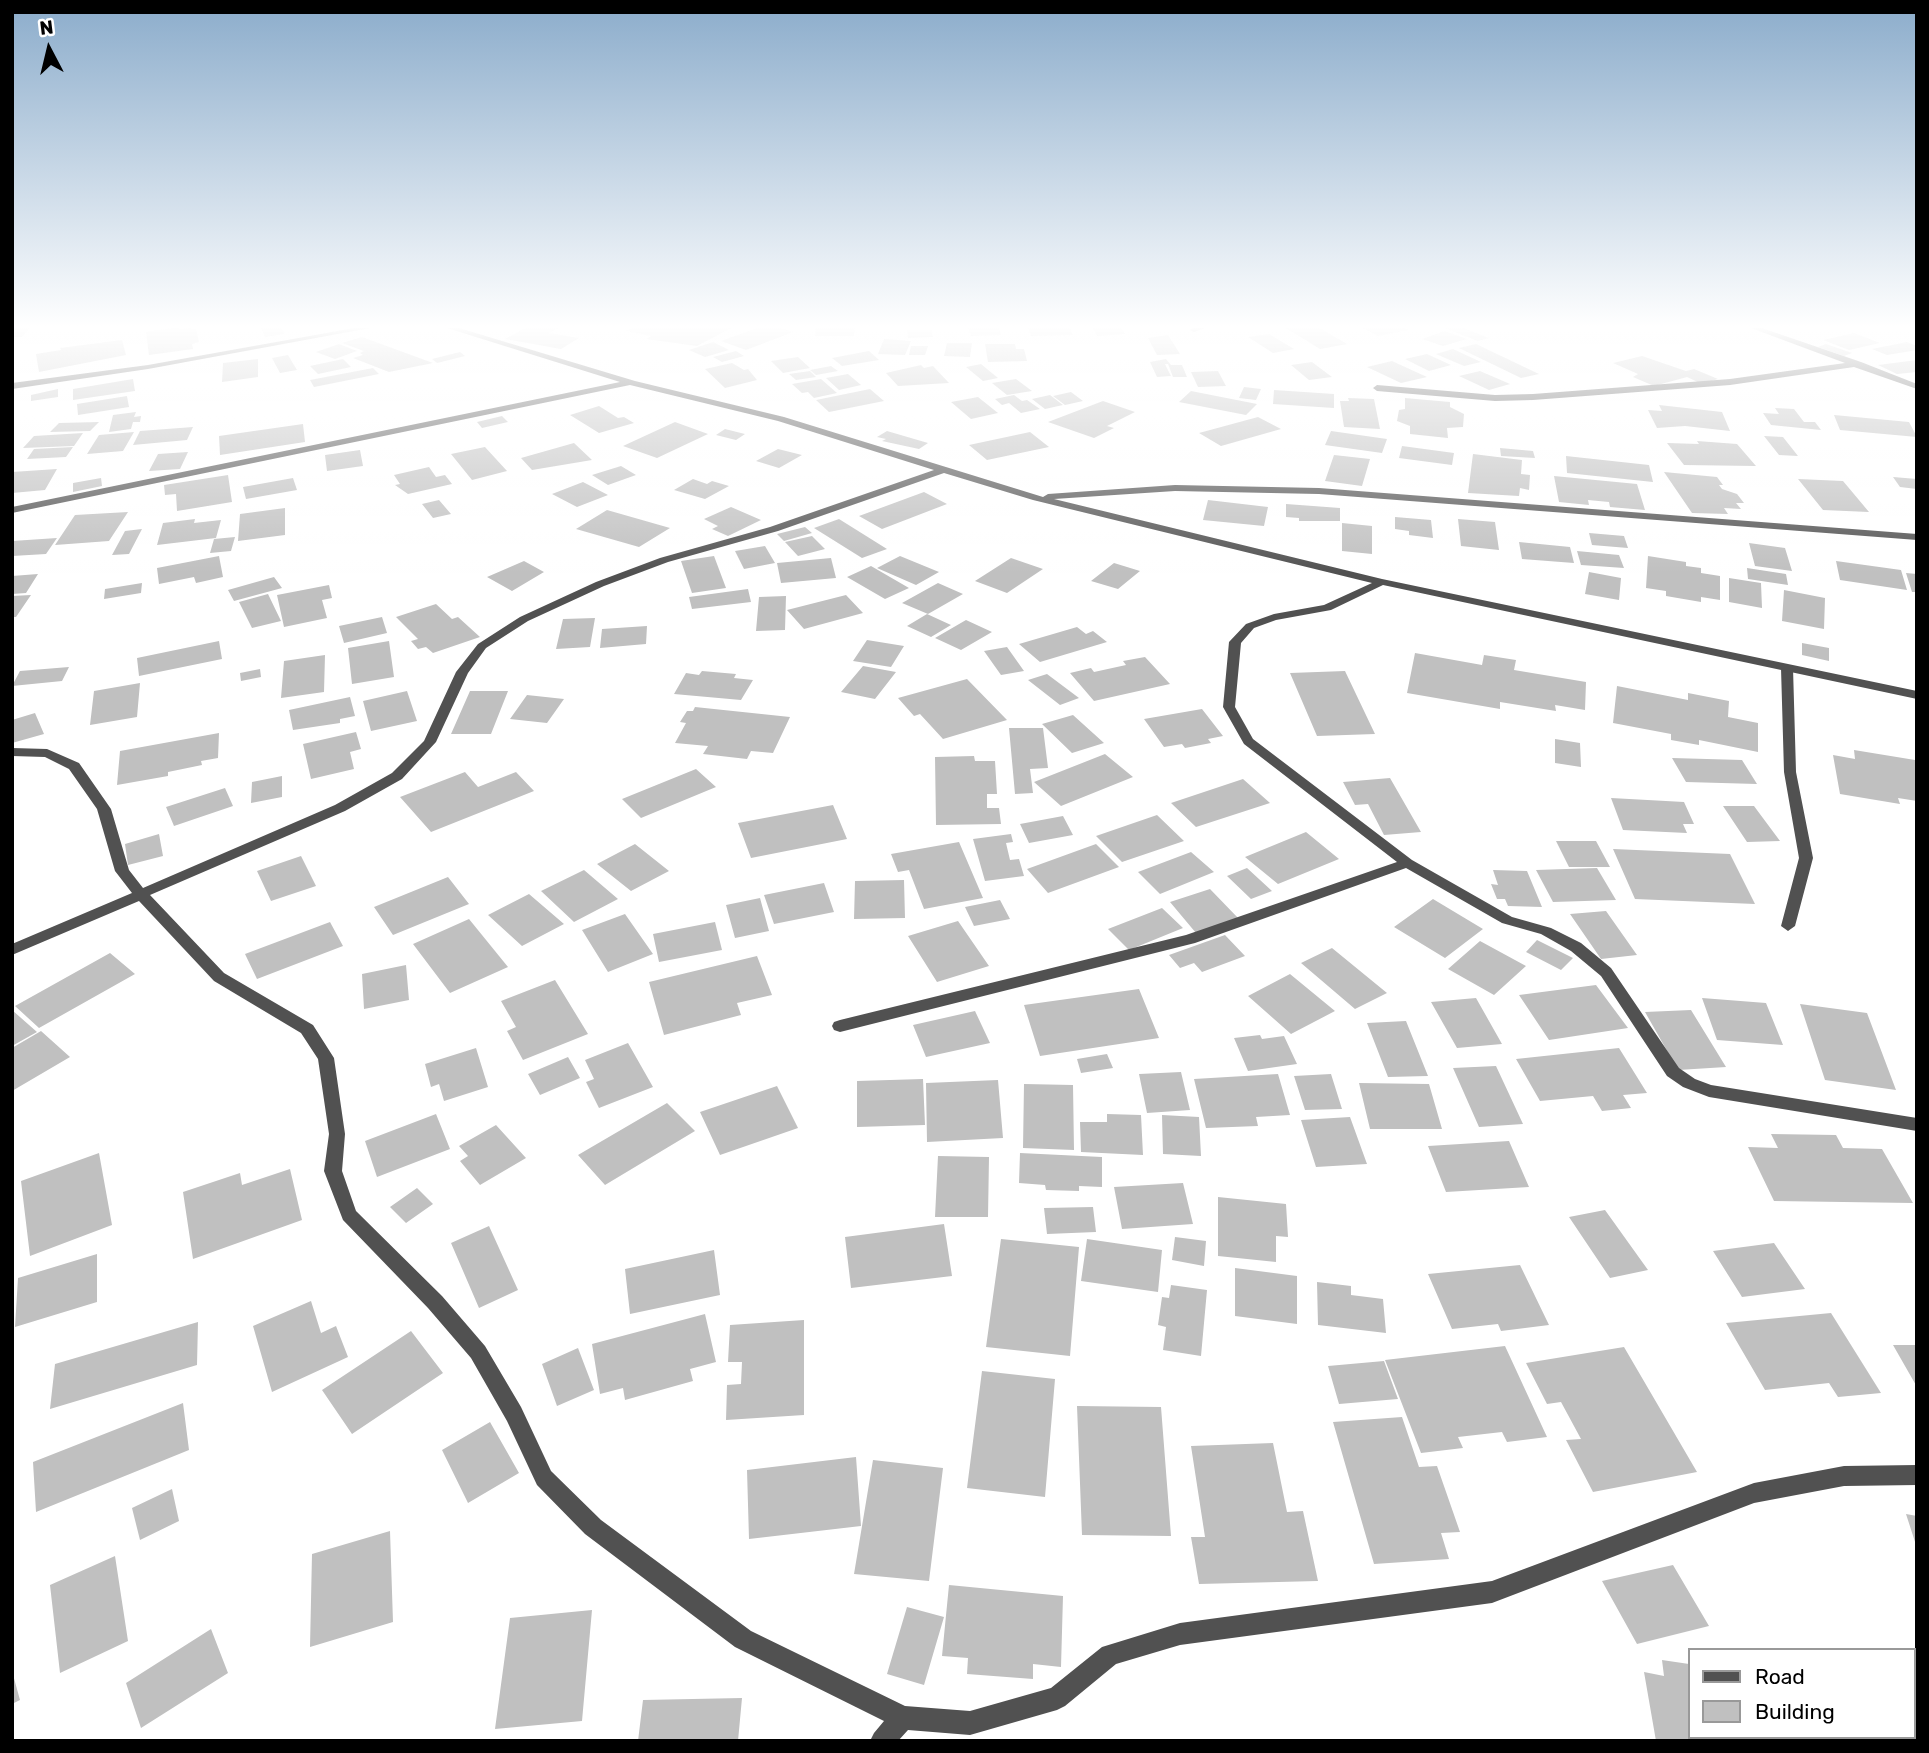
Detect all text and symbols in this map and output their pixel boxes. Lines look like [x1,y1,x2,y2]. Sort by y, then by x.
north arrow [14,14,84,84]
text: N [38,15,55,40]
legend [1688,1648,1915,1739]
text: Road [1755,1664,1805,1689]
text: Building [1755,1699,1835,1724]

